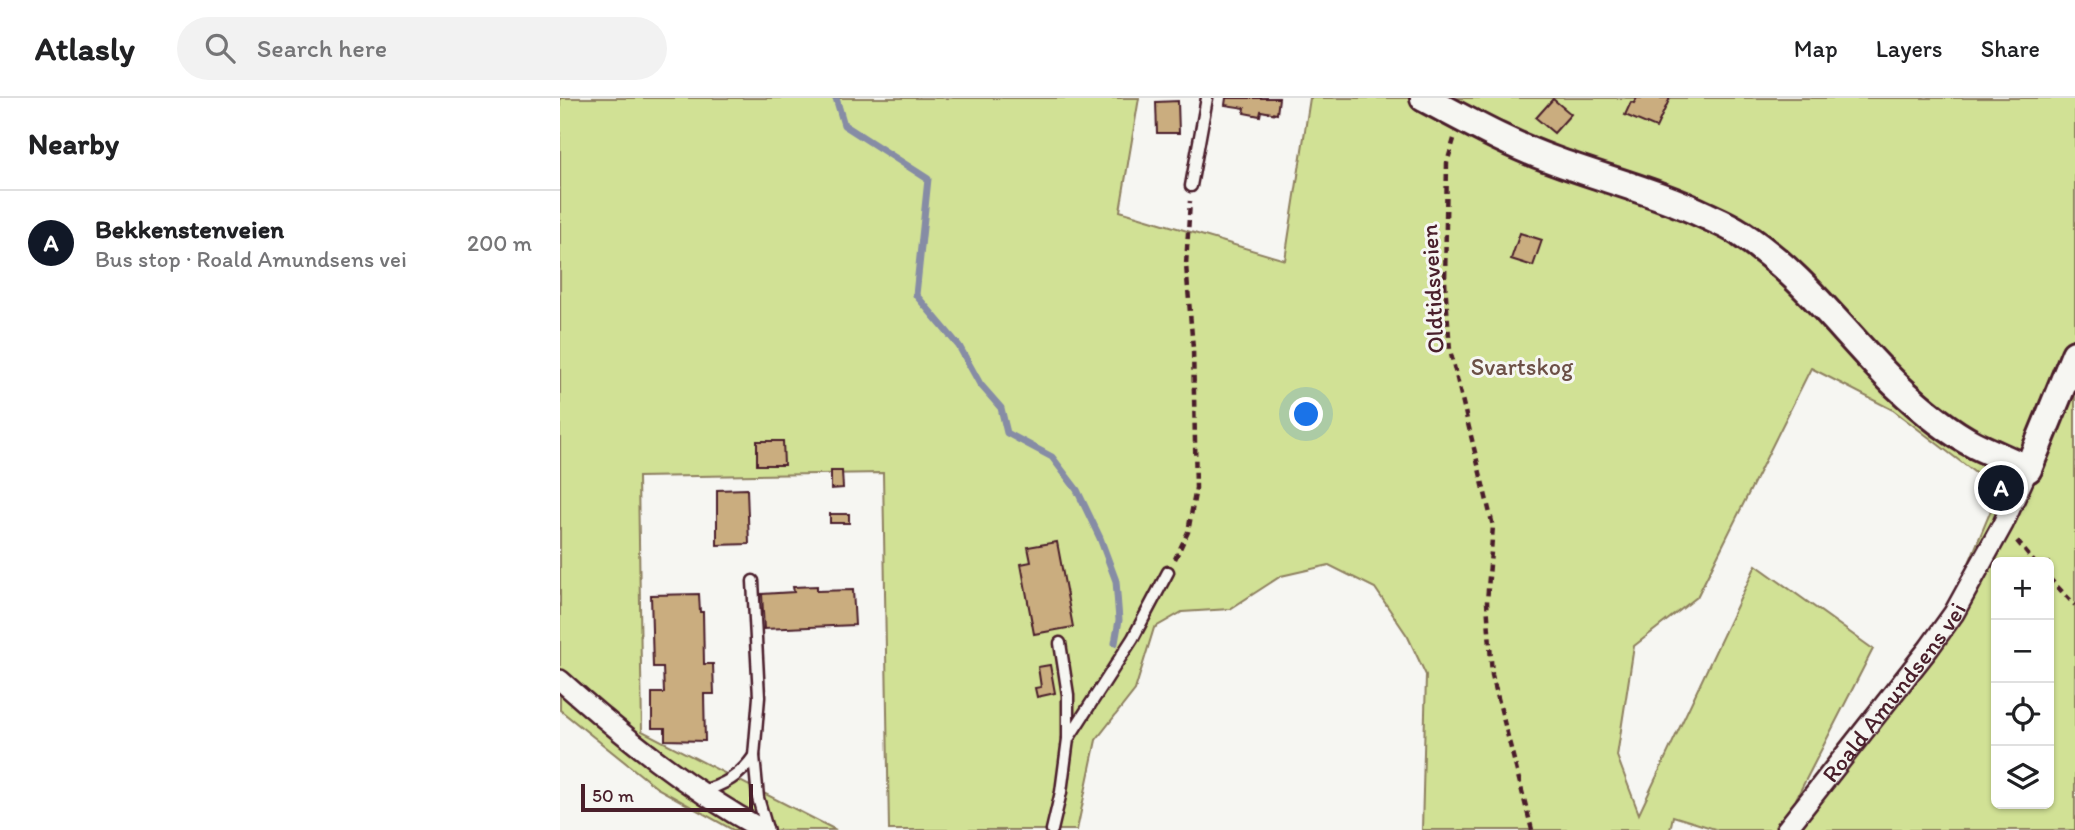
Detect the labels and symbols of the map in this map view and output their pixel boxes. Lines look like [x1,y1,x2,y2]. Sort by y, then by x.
street label: Oldtidsveien [1414,223,1450,355]
park label: Svartskog [1471,352,1574,381]
your location [1289,397,1323,431]
pin: A [1978,462,2024,514]
street label: Roald Amundsens vei [1815,597,1972,788]
scale bar [581,781,752,813]

